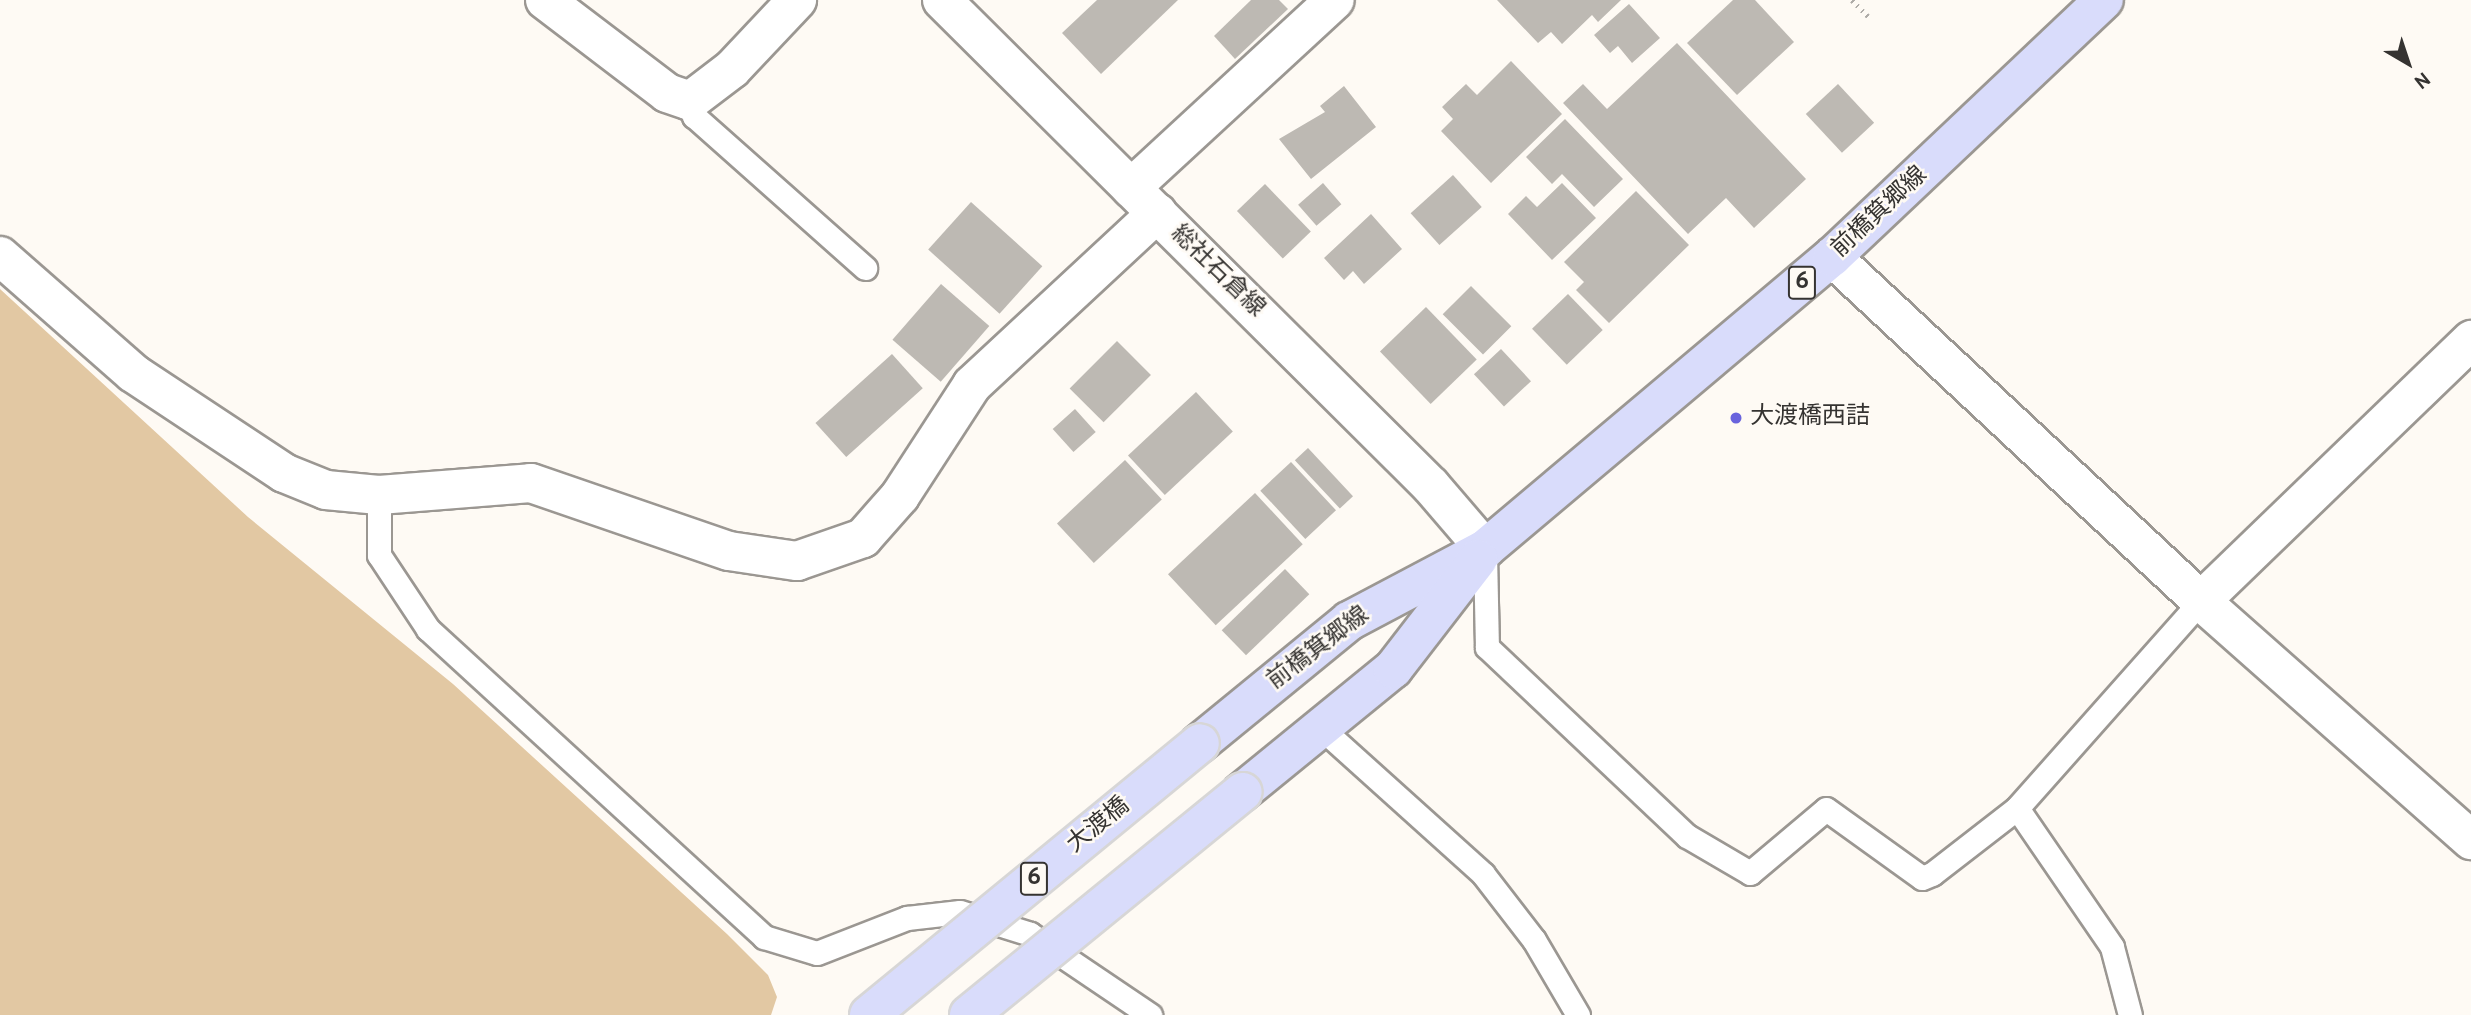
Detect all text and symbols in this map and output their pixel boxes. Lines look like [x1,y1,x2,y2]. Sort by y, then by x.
north arrow [2373,28,2443,98]
text: N [2408,66,2434,93]
street label: 前橋箕郷線 [1826,162,1934,264]
street label: 総社石倉線 [1164,220,1270,324]
road number: 6 [1786,264,1818,302]
place label: 大渡橋西詰 [1750,404,1870,432]
marker: 大渡橋西詰 [1728,410,1744,426]
street label: 前橋箕郷線 [1262,601,1376,697]
street label: 大渡橋 [1062,792,1136,860]
road number: 6 [1018,860,1050,898]

